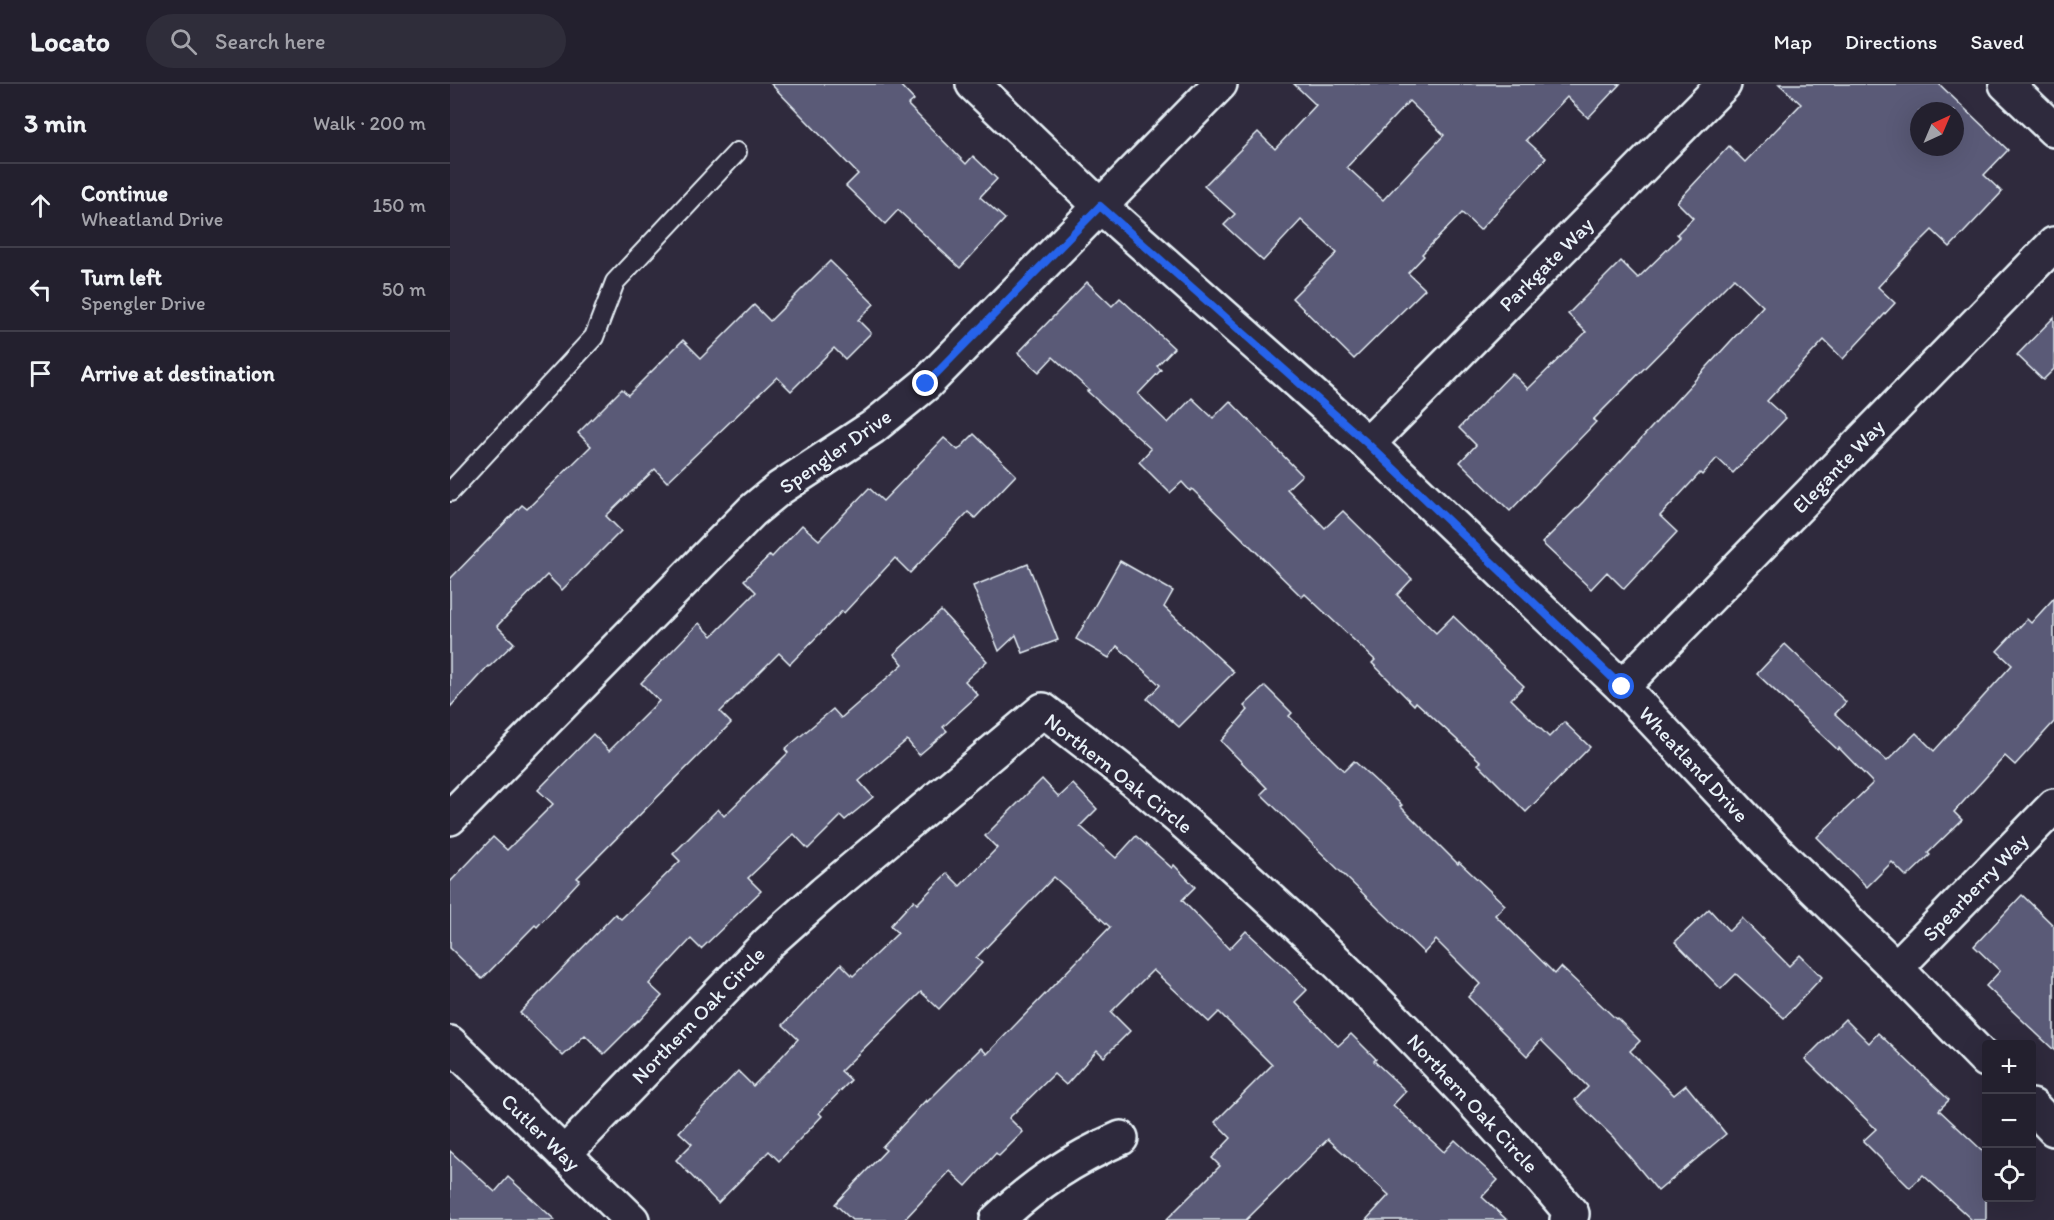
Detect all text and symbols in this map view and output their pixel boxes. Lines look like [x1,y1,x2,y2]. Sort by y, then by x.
search box [146,14,566,68]
text: Locato [30,24,110,58]
icon: search [167,25,200,58]
text: Search here [215,28,325,55]
text: Map [1774,29,1812,54]
text: Directions [1845,29,1937,54]
text: Saved [1970,29,2024,54]
north arrow [1910,102,1964,156]
text: 3 min [24,107,86,139]
text: Walk · 200 m [313,111,426,135]
text: Continue [81,180,168,207]
icon: ahead [24,189,57,222]
text: 150 m [373,193,426,217]
text: Wheatland Drive [81,207,223,231]
street label: Parkgate Way [1494,212,1598,316]
text: Turn left [81,264,162,291]
icon: left [24,273,57,306]
text: 50 m [382,277,426,301]
text: Spengler Drive [81,291,206,315]
icon: arrive [24,357,57,390]
text: Arrive at destination [81,360,275,387]
route end [912,370,938,396]
street label: Spengler Drive [774,403,896,499]
street label: Elegante Way [1787,414,1889,518]
route start [1608,673,1634,699]
street label: Wheatland Drive [1634,701,1754,827]
street label: Northern Oak Circle [1040,707,1198,839]
street label: Spearberry Way [1917,827,2033,946]
street label: Northern Oak Circle [626,941,770,1089]
street label: Northern Oak Circle [1402,1028,1544,1178]
map controls [1982,1040,2036,1202]
button: + [1982,1040,2036,1094]
street label: Cutler Way [496,1088,586,1176]
button: − [1982,1094,2036,1148]
button: locate [1982,1148,2036,1202]

